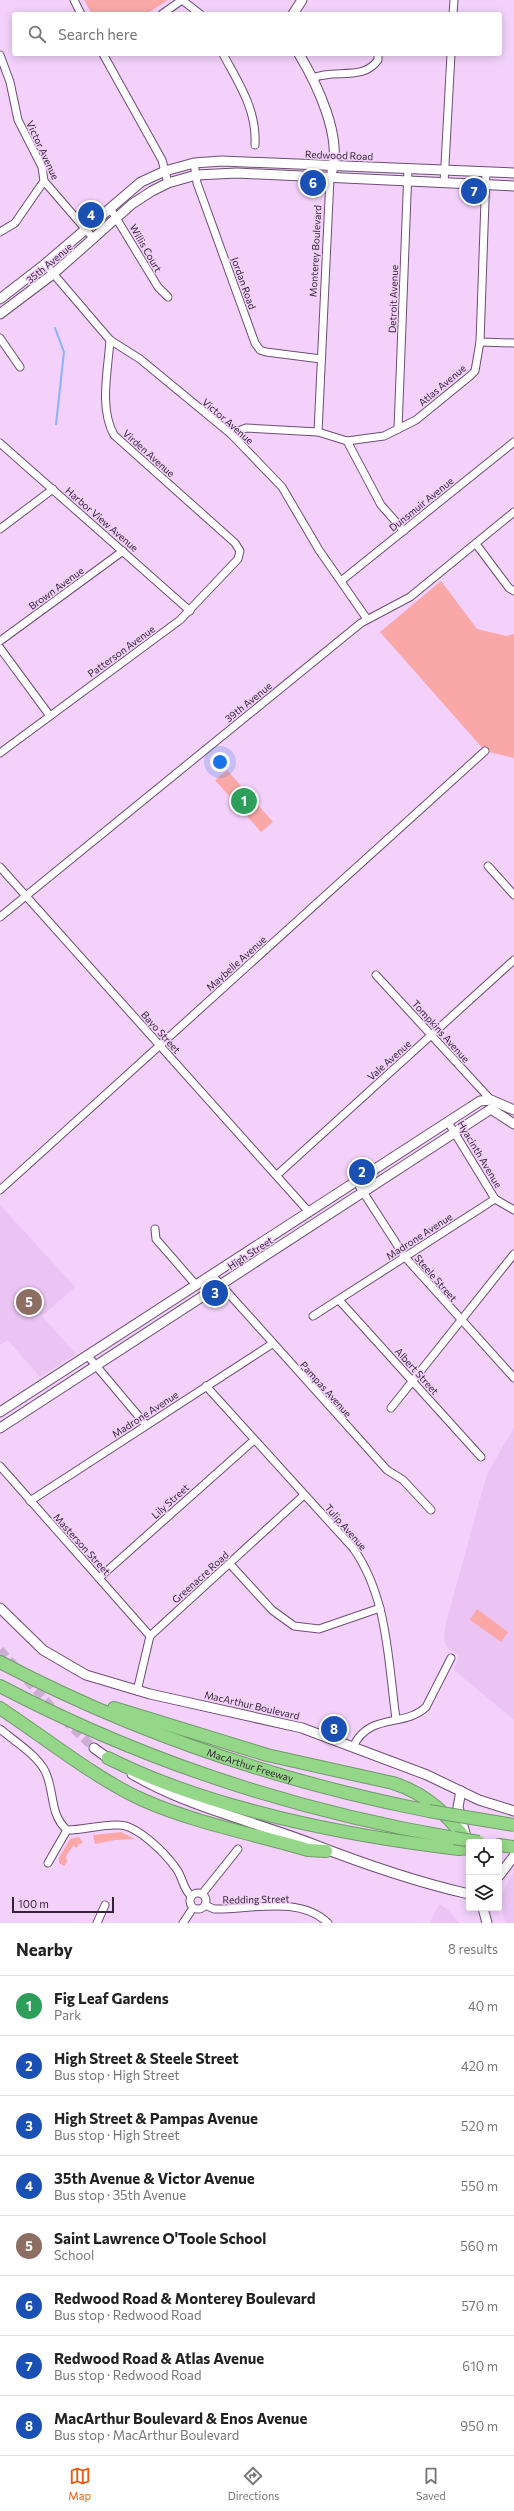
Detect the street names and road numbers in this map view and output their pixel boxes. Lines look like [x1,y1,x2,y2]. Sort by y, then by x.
street label: Victor Avenue [24,119,62,181]
street label: Redwood Road [305,148,374,162]
street label: Monterey Boulevard [307,204,323,297]
street label: Willis Court [127,222,165,274]
street label: 35th Avenue [23,240,75,286]
street label: Jordan Road [229,255,259,311]
street label: Detroit Avenue [386,265,400,333]
street label: Atlas Avenue [416,362,468,408]
street label: Victor Avenue [200,396,256,446]
street label: Virden Avenue [121,427,177,479]
street label: Dunsmuir Avenue [386,474,456,534]
street label: Harbor View Avenue [63,484,141,554]
street label: Brown Avenue [26,564,86,612]
street label: Patterson Avenue [85,623,157,679]
street label: 39th Avenue [222,679,274,725]
street label: Maybelle Avenue [204,933,268,993]
street label: Tompkins Avenue [410,997,472,1065]
street label: Bayo Street [139,1008,183,1056]
street label: Vale Avenue [365,1037,413,1083]
street label: Hyacinth Avenue [455,1118,505,1190]
street label: Madrone Avenue [384,1210,454,1262]
street label: High Street [225,1234,275,1272]
street label: Steele Street [412,1252,460,1304]
street label: Albert Street [393,1345,441,1397]
street label: Pampas Avenue [298,1359,354,1419]
street label: Madrone Avenue [110,1388,180,1440]
street label: Lily Street [149,1481,191,1521]
street label: Tulip Avenue [323,1501,369,1553]
street label: Masterson Street [51,1511,113,1577]
street label: Greenacre Road [169,1548,231,1606]
street label: MacArthur Boulevard [203,1688,301,1722]
street label: MacArthur Freeway [205,1746,295,1784]
street label: Redding Street [222,1892,290,1906]

